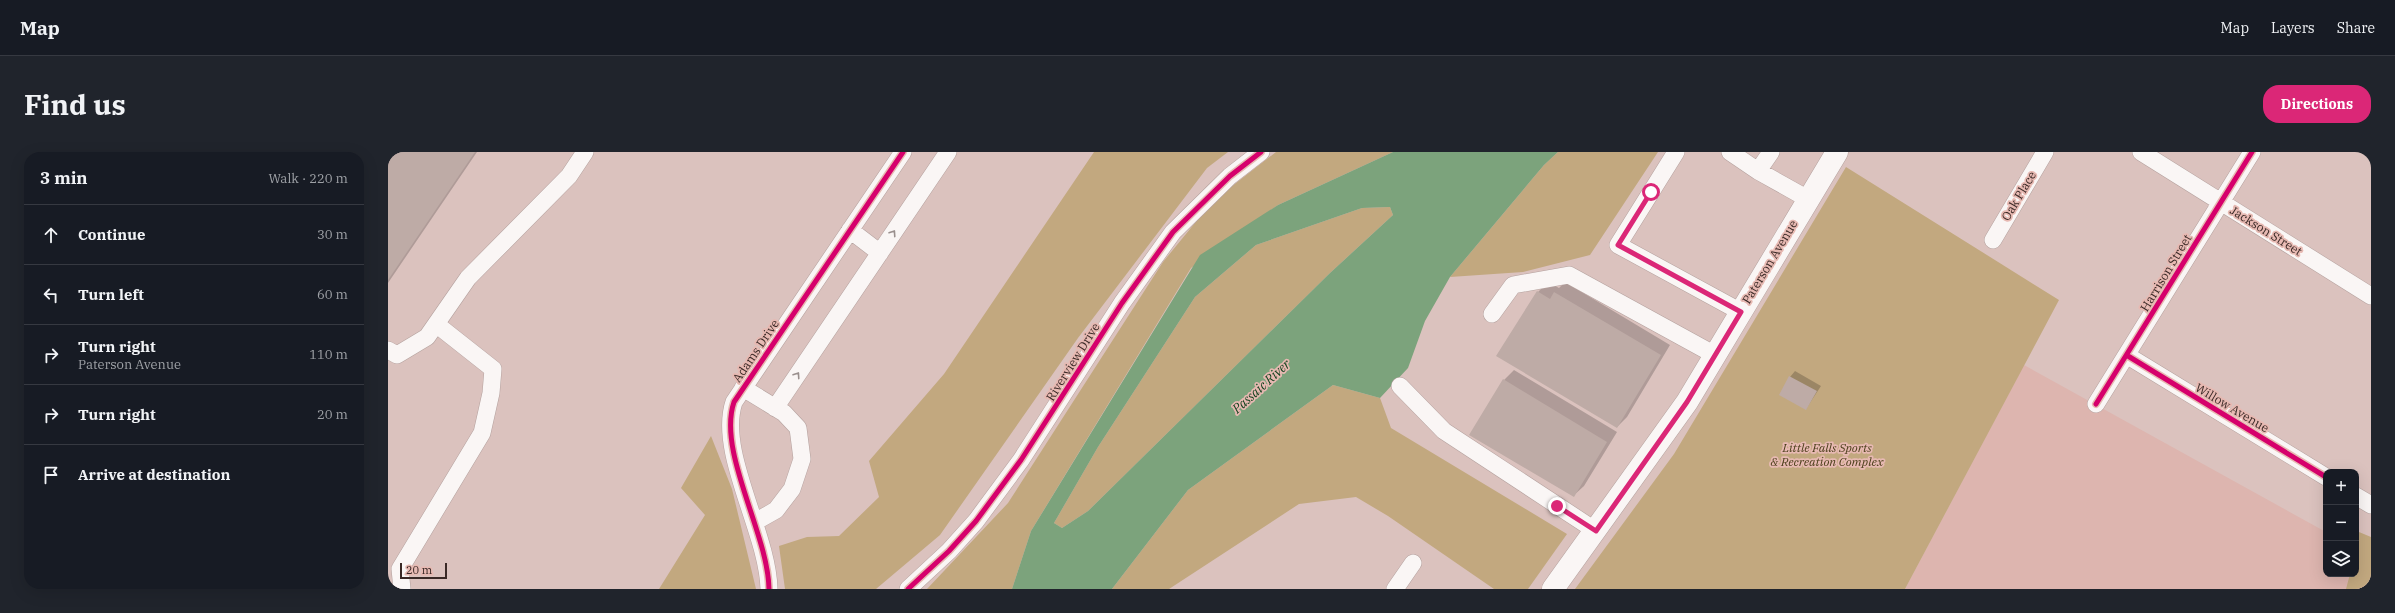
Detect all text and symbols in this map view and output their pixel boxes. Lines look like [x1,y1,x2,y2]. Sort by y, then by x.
text: Map [20,16,60,40]
text: Map [2221,19,2249,37]
text: Layers [2271,19,2315,37]
text: Share [2337,19,2375,37]
button: Directions [2263,85,2371,123]
text: Find us [24,86,126,123]
text: 3 min [40,167,88,189]
street label: Oak Place [1998,168,2039,223]
text: Walk · 220 m [269,170,348,187]
route start [1642,183,1660,201]
street label: Jackson Street [2228,202,2305,259]
street label: Paterson Avenue [1739,217,1800,306]
icon: ahead [40,224,62,246]
text: Continue [78,225,145,244]
text: 30 m [317,226,348,243]
one-way arrow [888,230,896,237]
street label: Harrison Street [2137,232,2194,314]
icon: left [40,284,62,306]
text: Turn left [78,285,144,304]
text: 60 m [317,286,348,303]
street label: Adams Drive [729,317,782,385]
street label: Riverview Drive [1043,320,1103,404]
text: Turn right [78,337,156,356]
icon: right [40,344,62,366]
text: 110 m [309,346,348,363]
text: Paterson Avenue [78,356,181,373]
water label: Passaic River [1228,356,1294,418]
one-way arrow [792,373,799,380]
street label: Willow Avenue [2193,380,2272,435]
icon: right [40,404,62,426]
text: Turn right [78,405,156,424]
text: 20 m [317,406,348,423]
park label: Little Falls Sports & Recreation Complex [1770,440,1884,469]
icon: arrive [40,464,62,486]
text: Arrive at destination [78,465,230,484]
map controls [2323,469,2359,577]
button: + [2323,469,2359,505]
route end [1548,497,1566,515]
button: − [2323,505,2359,541]
button: layers [2323,541,2359,577]
scale bar [400,561,447,580]
text: 20 m [406,563,432,577]

